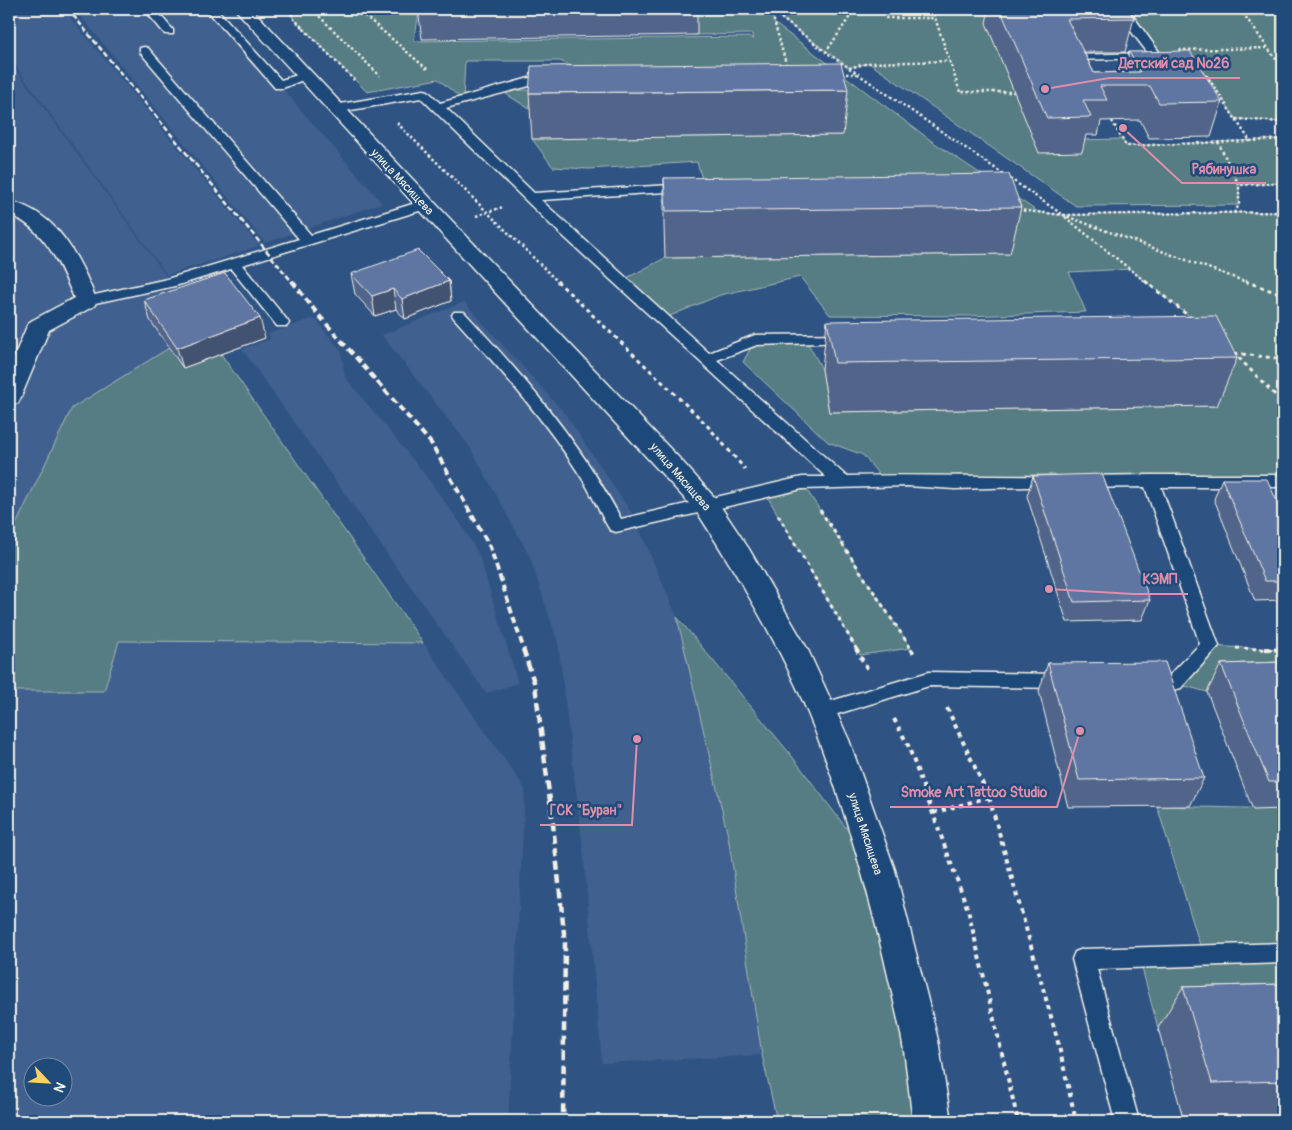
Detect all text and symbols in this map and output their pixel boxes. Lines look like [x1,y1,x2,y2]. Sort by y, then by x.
callout: Детский сад №26 [1109,49,1240,78]
text: Детский сад №26 [1118,55,1229,72]
street label: улица Мясищева [367,145,437,219]
callout: Рябинушка [1182,154,1266,183]
text: Рябинушка [1192,161,1257,178]
street label: улица Мясищева [646,439,714,514]
callout: КЭМП [1133,565,1188,594]
text: КЭМП [1143,571,1178,588]
callout: Smoke Art Tattoo Studio [890,778,1057,807]
text: Smoke Art Tattoo Studio [901,784,1048,801]
street label: улица Мясищева [844,790,885,877]
callout: ГСК "Буран" [540,796,632,825]
text: ГСК "Буран" [550,802,622,819]
north arrow [22,1058,72,1108]
text: N [50,1079,69,1095]

